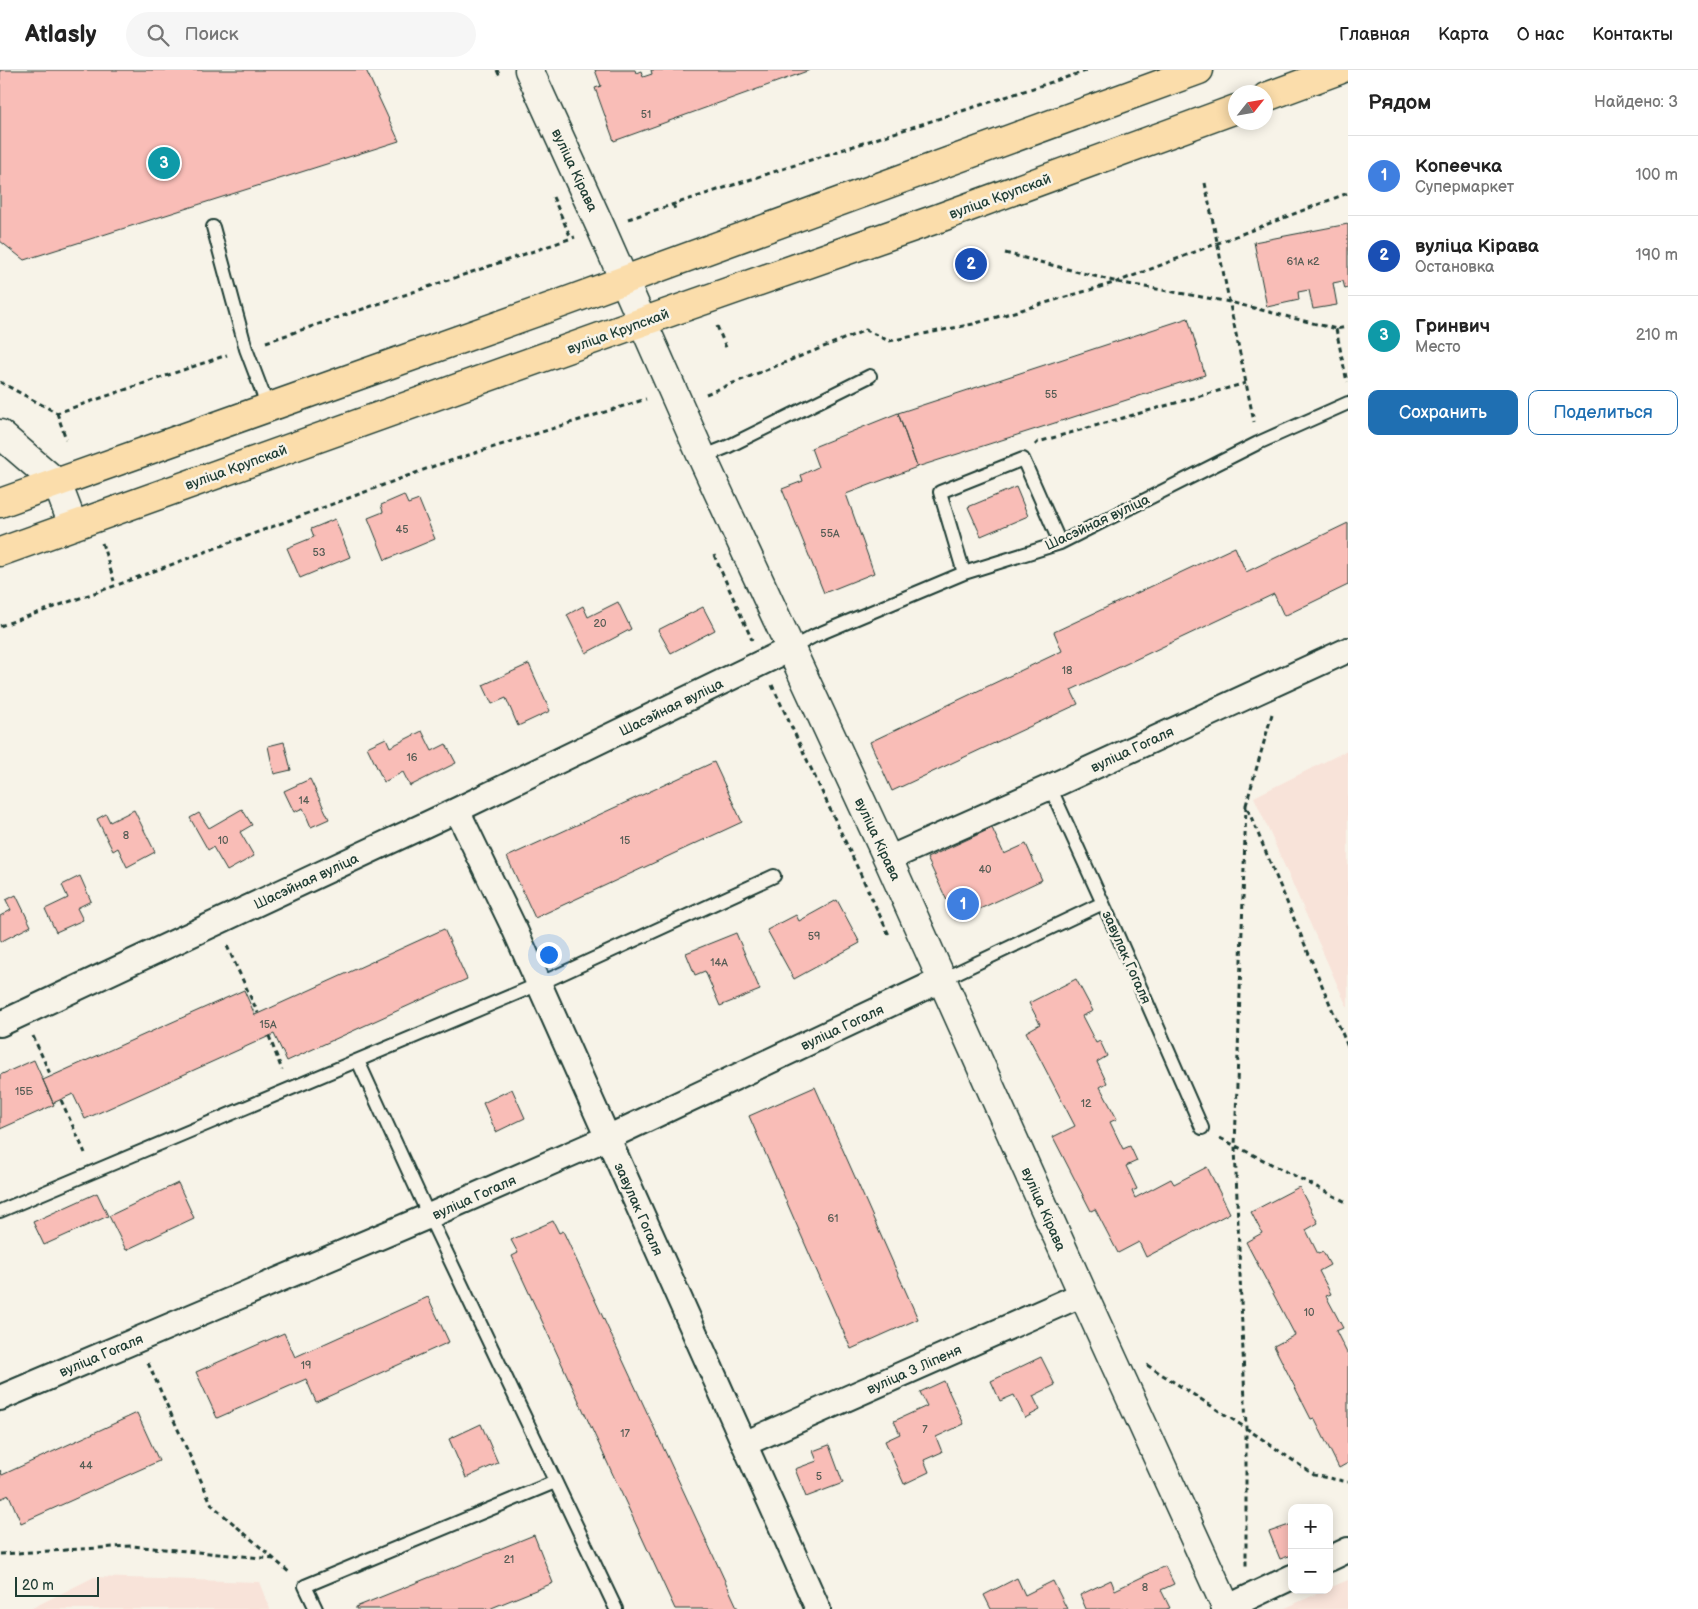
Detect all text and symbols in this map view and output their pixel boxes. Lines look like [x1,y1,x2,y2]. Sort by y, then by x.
search box [126,12,476,57]
text: Atlasly [25,20,96,49]
icon: search [144,21,172,49]
text: Поиск [184,23,239,46]
text: Главная [1339,24,1410,45]
text: Карта [1438,24,1489,45]
text: О нас [1517,24,1564,45]
text: Контакты [1592,24,1673,45]
north arrow [1228,85,1273,130]
text: Рядом [1368,90,1431,115]
text: Найдено: 3 [1594,93,1678,112]
house number: 51 [641,108,651,121]
street label: вуліца Кірава [548,126,602,215]
pin: 3 [148,144,180,182]
text: Копеечка [1415,155,1502,178]
text: 1 [1381,166,1387,185]
text: 100 m [1635,166,1678,185]
street label: вуліца Крупскай [947,170,1054,223]
text: Супермаркет [1415,178,1514,197]
text: вуліца Кірава [1415,235,1539,258]
pin: 2 [955,245,987,283]
text: 2 [1379,246,1389,265]
text: 190 m [1636,246,1678,265]
house number: 61А к2 [1287,255,1320,268]
text: Остановка [1415,258,1494,277]
street label: вуліца Крупскай [565,305,672,358]
text: Гринвич [1415,315,1490,338]
text: 3 [1379,326,1389,345]
text: 210 m [1636,326,1678,345]
text: Место [1415,338,1461,357]
house number: 55 [1045,388,1057,401]
button: Сохранить [1368,390,1518,435]
button: Поделиться [1528,390,1678,435]
street label: вуліца Крупскай [183,441,290,494]
street label: Шасэйная вуліца [1042,490,1153,554]
house number: 45 [395,523,409,536]
house number: 55А [820,527,840,540]
house number: 53 [312,546,326,559]
house number: 20 [594,617,607,630]
house number: 18 [1062,664,1072,677]
street label: Шасэйная вуліца [617,675,727,740]
street label: вуліца Гогаля [1088,723,1177,776]
house number: 16 [407,751,418,764]
house number: 14 [299,794,310,807]
street label: вуліца Кірава [851,795,905,884]
house number: 8 [123,829,129,842]
house number: 10 [218,834,229,847]
house number: 15 [620,834,630,847]
street label: Шасэйная вуліца [251,849,362,913]
house number: 40 [978,863,992,876]
pin: 1 [947,885,979,923]
street label: завулак Гогаля [1098,908,1155,1007]
house number: 59 [808,930,820,943]
your location [536,942,562,968]
house number: 14А [710,956,728,969]
street label: вуліца Гогаля [798,1001,887,1054]
house number: 15А [259,1018,277,1031]
house number: 15Б [15,1085,33,1098]
house number: 12 [1081,1097,1092,1110]
street label: завулак Гогаля [610,1160,667,1259]
street label: вуліца Кірава [1018,1165,1070,1254]
street label: вуліца Гогаля [430,1171,519,1223]
house number: 61 [828,1212,838,1225]
house number: 10 [1304,1306,1315,1319]
street label: вуліца Гогаля [57,1330,146,1381]
street label: вуліца 3 Ліпеня [864,1341,964,1398]
house number: 19 [301,1359,311,1372]
house number: 7 [922,1423,928,1436]
house number: 17 [620,1427,630,1440]
house number: 44 [79,1459,93,1472]
house number: 5 [816,1470,822,1483]
map controls [1288,1504,1333,1594]
button: + [1288,1504,1333,1549]
button: − [1288,1549,1333,1594]
house number: 21 [504,1553,514,1566]
scale bar [15,1574,99,1597]
text: 20 m [22,1577,54,1594]
house number: 8 [1142,1581,1148,1594]

